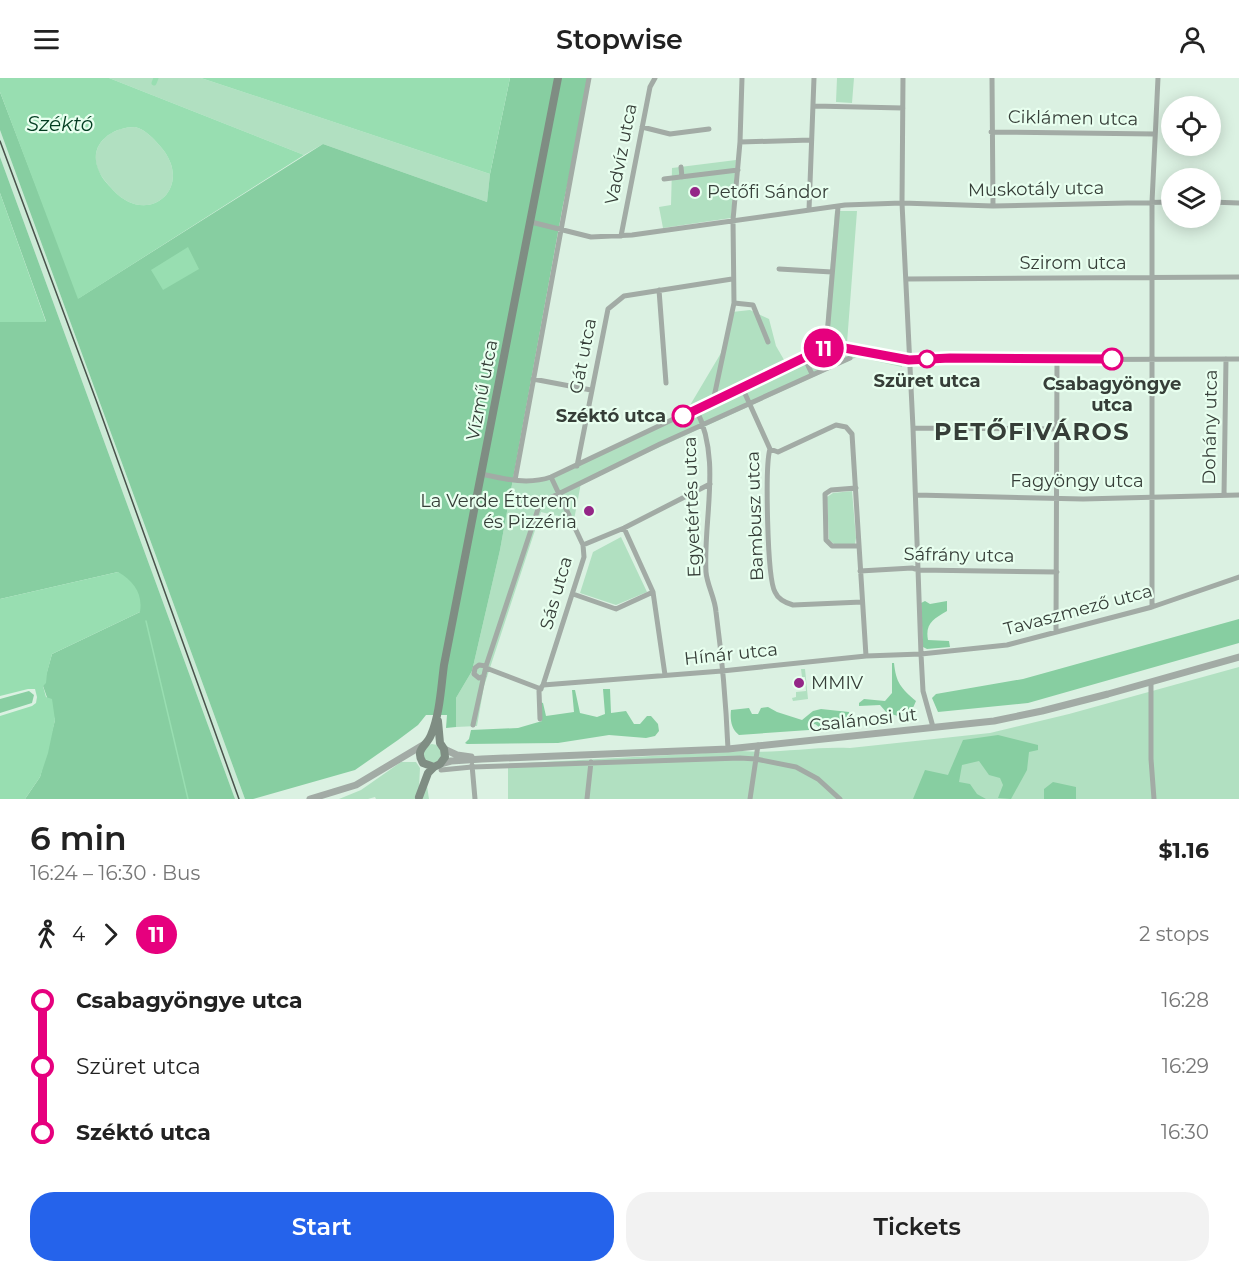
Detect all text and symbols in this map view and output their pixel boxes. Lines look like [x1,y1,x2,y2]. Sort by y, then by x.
icon: menu [30,23,63,56]
text: Stopwise [556,23,683,56]
icon: person [1176,23,1209,56]
map controls [1161,96,1221,228]
button: locate [1161,96,1221,156]
street label: Vadvíz utca [600,101,642,207]
street label: Ciklámen utca [1008,106,1138,130]
water label: Széktó [27,112,93,136]
button: layers [1161,168,1221,228]
street label: Muskotály utca [968,177,1104,201]
place label: Petőfi Sándor [707,181,829,203]
marker: Petőfi Sándor [688,185,702,199]
street label: Szirom utca [1019,252,1127,274]
street label: Gát utca [565,316,601,396]
line badge: 11 [797,328,851,368]
text: 11 [816,336,832,361]
street label: Vízmű utca [461,338,503,442]
marker: Csabagyöngye utca [1101,348,1123,370]
marker: Szüret utca [918,350,936,368]
street label: Dohány utca [1198,369,1222,485]
place label: Szüret utca [873,370,981,392]
place label: Csabagyöngye utca [1043,373,1181,416]
place label: Széktó utca [556,405,666,427]
marker: Széktó utca [672,405,694,427]
district label: PETŐFIVÁROS [934,417,1130,446]
street label: Egyetértés utca [679,436,705,578]
street label: Bambusz utca [742,451,768,581]
street label: Fagyöngy utca [1010,470,1144,492]
place label: La Verde Étterem és Pizzéria [420,490,577,533]
marker: La Verde Étterem és Pizzéria [582,504,596,518]
street label: Sáfrány utca [903,543,1015,567]
street label: Sás utca [535,554,577,632]
street label: Tavaszmező utca [1001,580,1155,640]
street label: Hínár utca [683,638,779,670]
place label: MMIV [811,672,864,694]
marker: MMIV [792,676,806,690]
street label: Csalánosi út [808,703,918,737]
text: 6 min [30,818,127,858]
text: $1.16 [1159,837,1209,864]
text: 16:24 – 16:30 · Bus [30,861,200,885]
icon: walk [30,918,63,951]
icon: forward [94,918,127,951]
text: 4 [72,922,85,946]
text: 11 [148,922,165,947]
text: 2 stops [1139,922,1209,946]
text: Csabagyöngye utca [76,987,303,1014]
text: 16:28 [1161,988,1209,1012]
text: Szüret utca [76,1053,201,1080]
text: 16:29 [1162,1054,1209,1078]
text: Széktó utca [76,1119,211,1146]
text: 16:30 [1161,1120,1209,1144]
button: Start [30,1192,614,1261]
button: Tickets [626,1192,1209,1261]

